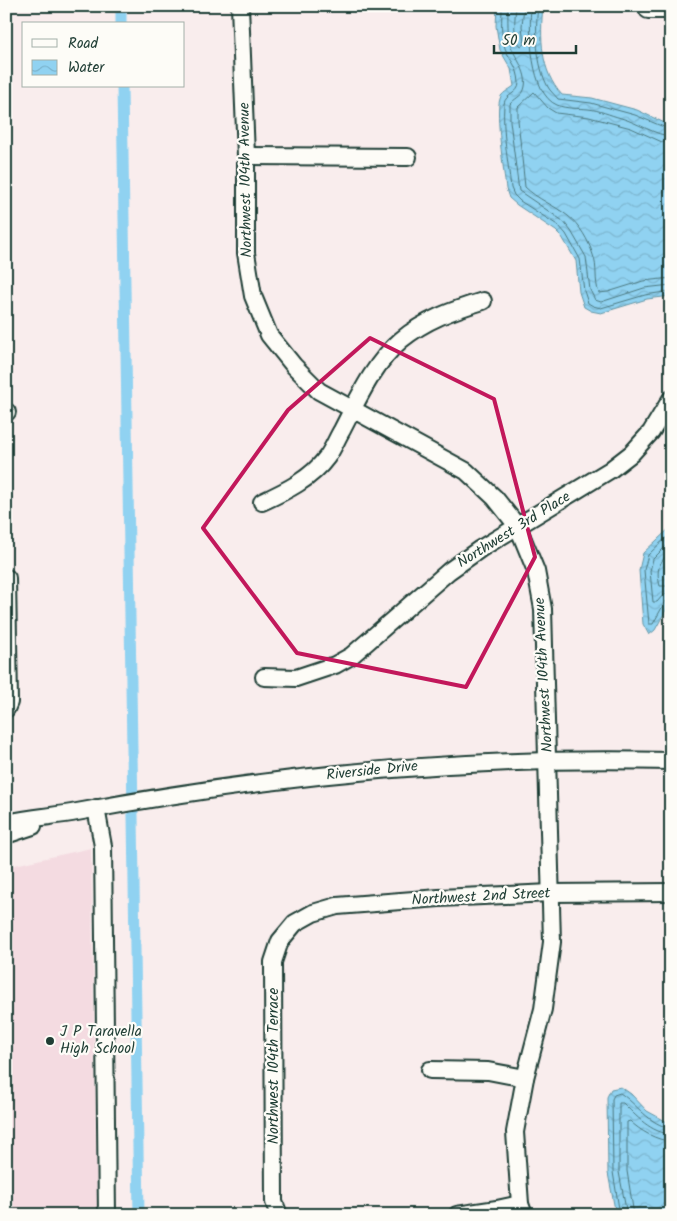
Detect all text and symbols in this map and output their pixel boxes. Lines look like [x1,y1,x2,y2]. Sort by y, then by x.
legend [22,22,185,88]
scale bar [494,22,577,54]
text: 50 m [502,29,536,53]
text: Road [68,32,99,56]
text: Water [68,56,105,80]
street label: Northwest 104th Avenue [233,102,259,258]
street label: Northwest 3rd Place [452,485,576,575]
street label: Northwest 104th Avenue [528,597,560,753]
street label: Riverside Drive [325,754,419,788]
street label: Northwest 2nd Street [411,881,551,913]
street label: Northwest 104th Terrace [262,988,286,1144]
place label: J P Taravella High School [60,1020,142,1061]
marker: J P Taravella High School [44,1035,56,1047]

